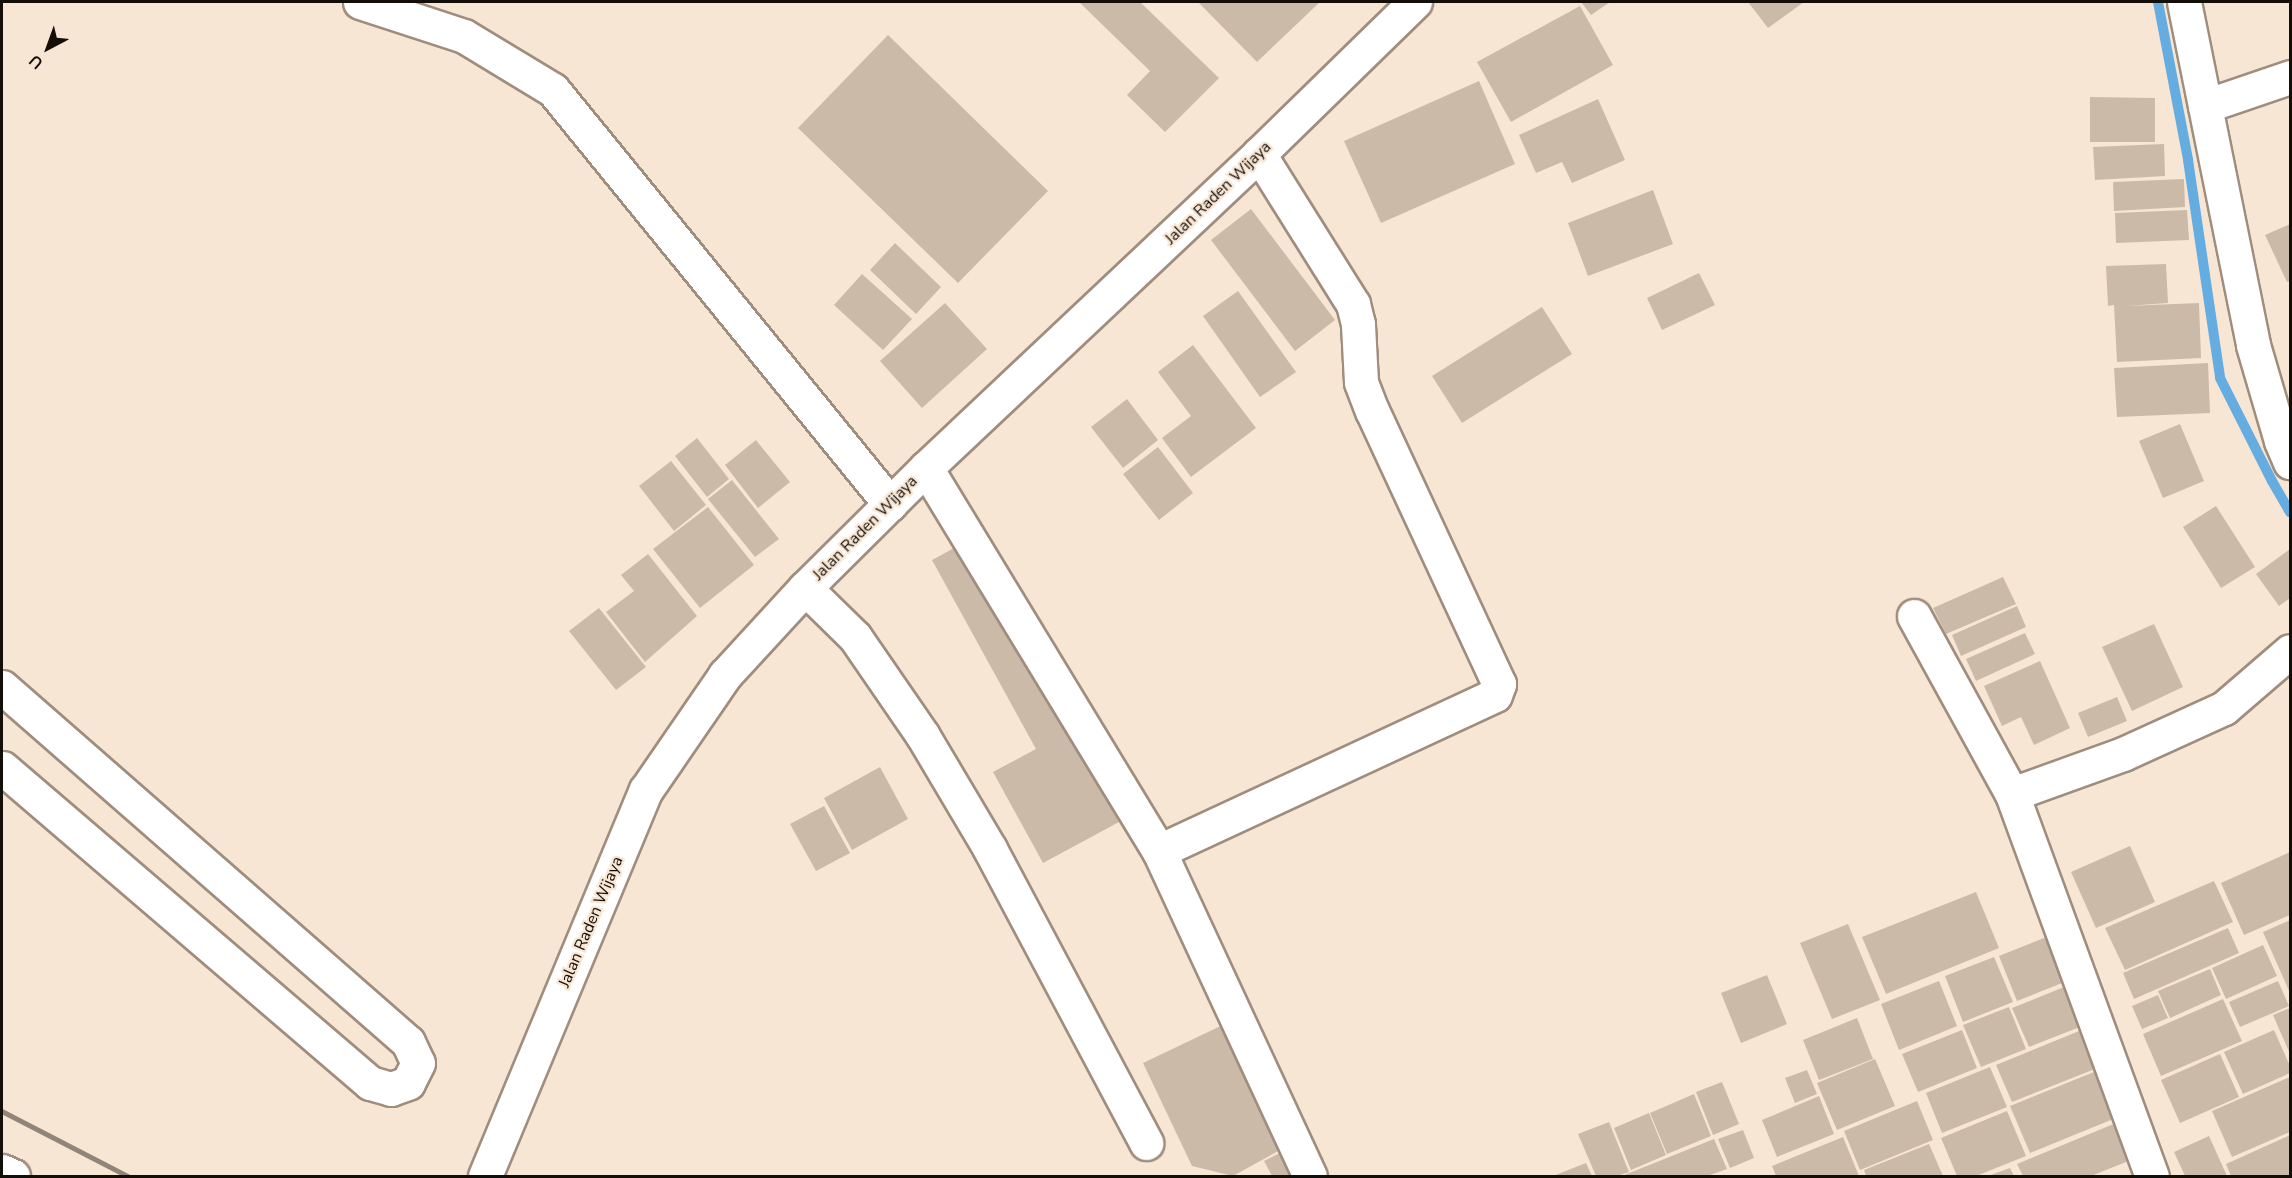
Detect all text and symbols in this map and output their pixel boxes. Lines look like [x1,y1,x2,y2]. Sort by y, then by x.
north arrow [18,18,78,78]
text: U [25,49,48,74]
street label: Jalan Raden Wijaya [1161,137,1275,249]
street label: Jalan Raden Wijaya [809,472,921,584]
street label: Jalan Raden Wijaya [555,854,627,990]

